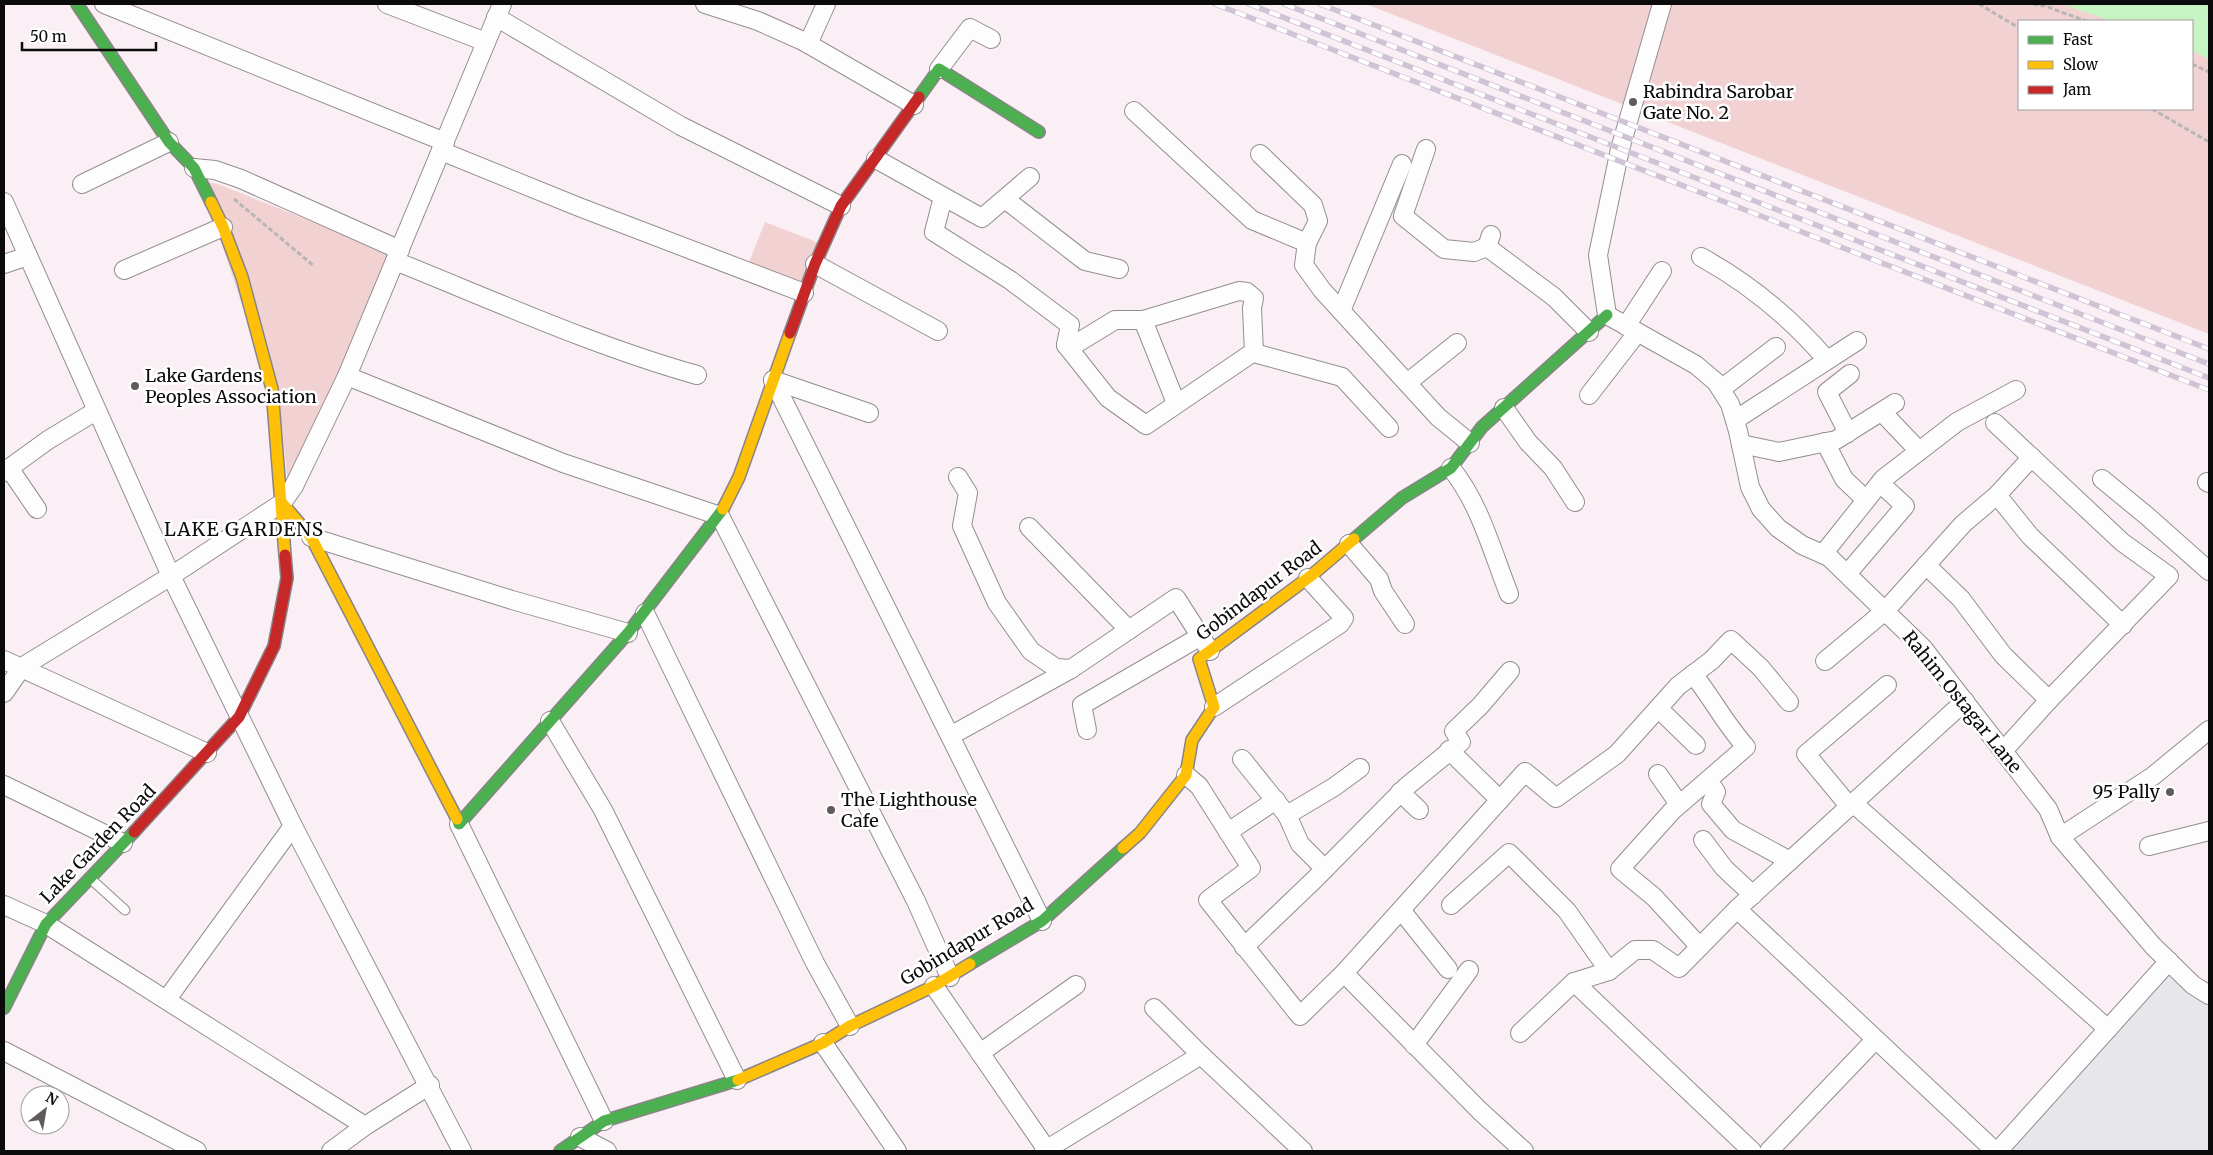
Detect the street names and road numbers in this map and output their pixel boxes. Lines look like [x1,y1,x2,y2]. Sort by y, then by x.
street label: Gobindapur Road [1191,536,1326,645]
street label: Rahim Ostagar Lane [1898,626,2027,777]
street label: Lake Garden Road [35,779,160,908]
street label: Gobindapur Road [896,893,1038,990]

